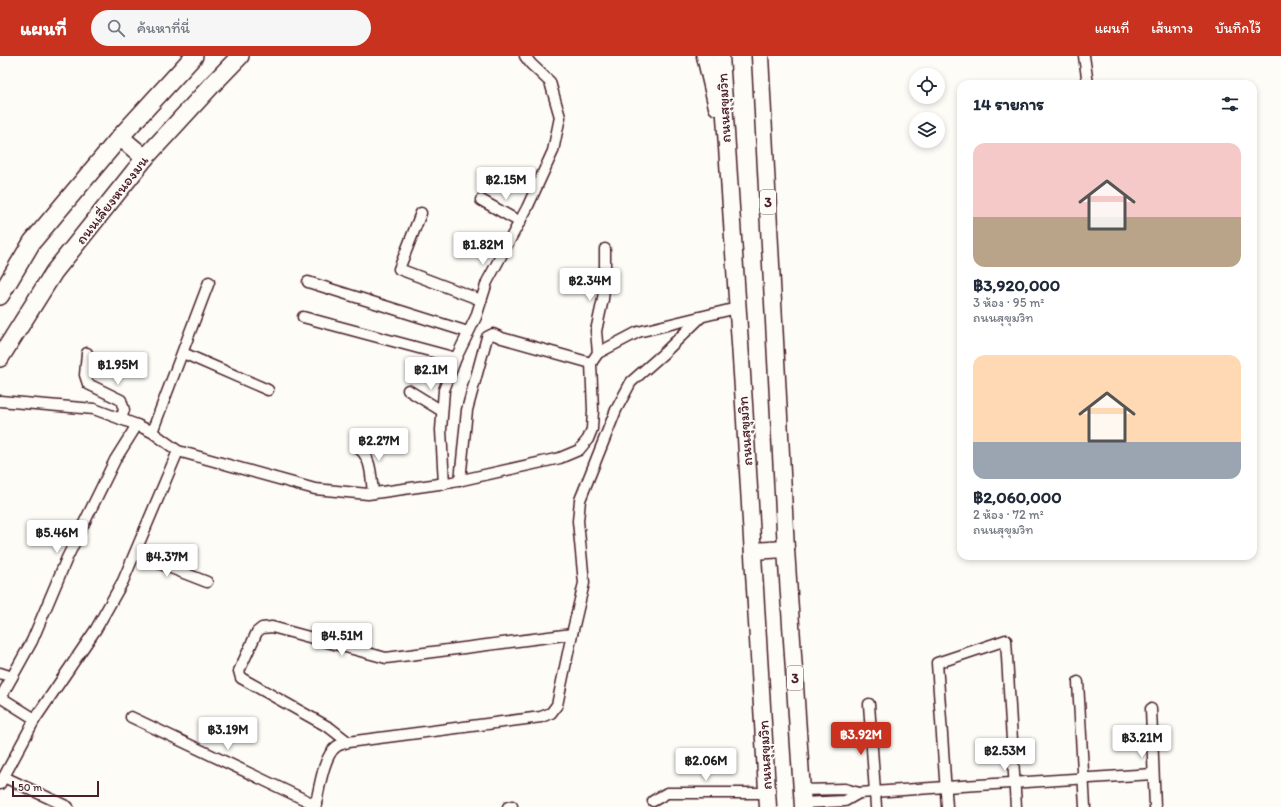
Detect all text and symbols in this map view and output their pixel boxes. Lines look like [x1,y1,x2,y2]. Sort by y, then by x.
search box [91,10,371,46]
text: แผนที่ [20,17,67,40]
icon: search [105,17,127,39]
text: ค้นหาที่นี่ [137,19,190,37]
text: แผนที่ [1095,20,1129,37]
text: เส้นทาง [1151,20,1193,37]
text: บันทึกไว้ [1215,20,1261,37]
map controls [909,68,945,148]
button: locate [909,68,945,104]
street label: ถนนสุขุมวิท [713,73,736,143]
icon: filters [1219,93,1241,115]
text: 14 รายการ [973,94,1044,114]
button: layers [909,112,945,148]
street label: ถนนเลี่ยงหนองมน [71,151,153,248]
pin: ฿2.15M [473,167,539,201]
icon: home [1071,169,1143,241]
text: ฿2.15M [486,172,526,187]
road number: 3 [760,190,776,214]
pin: ฿1.82M [450,232,516,266]
text: ฿1.82M [462,237,504,252]
pin: ฿2.34M [557,268,623,302]
text: ฿2.34M [569,273,612,288]
text: ฿3,920,000 [973,275,1060,295]
text: 3 ห้อง · 95 m² [973,295,1044,310]
text: ถนนสุขุมวิท [973,310,1033,325]
pin: ฿1.95M [85,352,151,386]
text: ฿1.95M [98,357,138,372]
pin: ฿2.1M [403,357,459,391]
text: ฿2.1M [414,362,448,377]
icon: home [1071,381,1143,453]
street label: ถนนสุขุมวิท [734,396,757,466]
pin: ฿2.27M [346,428,412,462]
text: ฿2.27M [358,433,400,448]
text: ฿2,060,000 [973,487,1062,507]
text: 2 ห้อง · 72 m² [973,507,1044,522]
pin: ฿5.46M [24,520,90,554]
text: ถนนสุขุมวิท [973,522,1033,537]
text: ฿5.46M [36,525,78,540]
pin: ฿4.37M [134,544,200,578]
text: ฿4.37M [146,549,188,564]
pin: ฿4.51M [309,623,375,657]
text: ฿4.51M [321,628,363,643]
road number: 3 [787,666,803,690]
pin: ฿3.19M [195,717,261,751]
street label: ถนนสุขุมวิท [754,720,777,790]
text: ฿3.19M [207,722,249,737]
pin: ฿3.92M [828,722,894,756]
pin: ฿3.21M [1109,725,1175,759]
text: ฿3.92M [840,727,882,742]
text: ฿3.21M [1121,730,1163,745]
pin: ฿2.53M [972,738,1038,772]
text: ฿2.53M [984,743,1026,758]
pin: ฿2.06M [673,748,739,782]
text: ฿2.06M [685,753,727,768]
scale bar [12,779,99,798]
text: 50 m [18,781,42,794]

